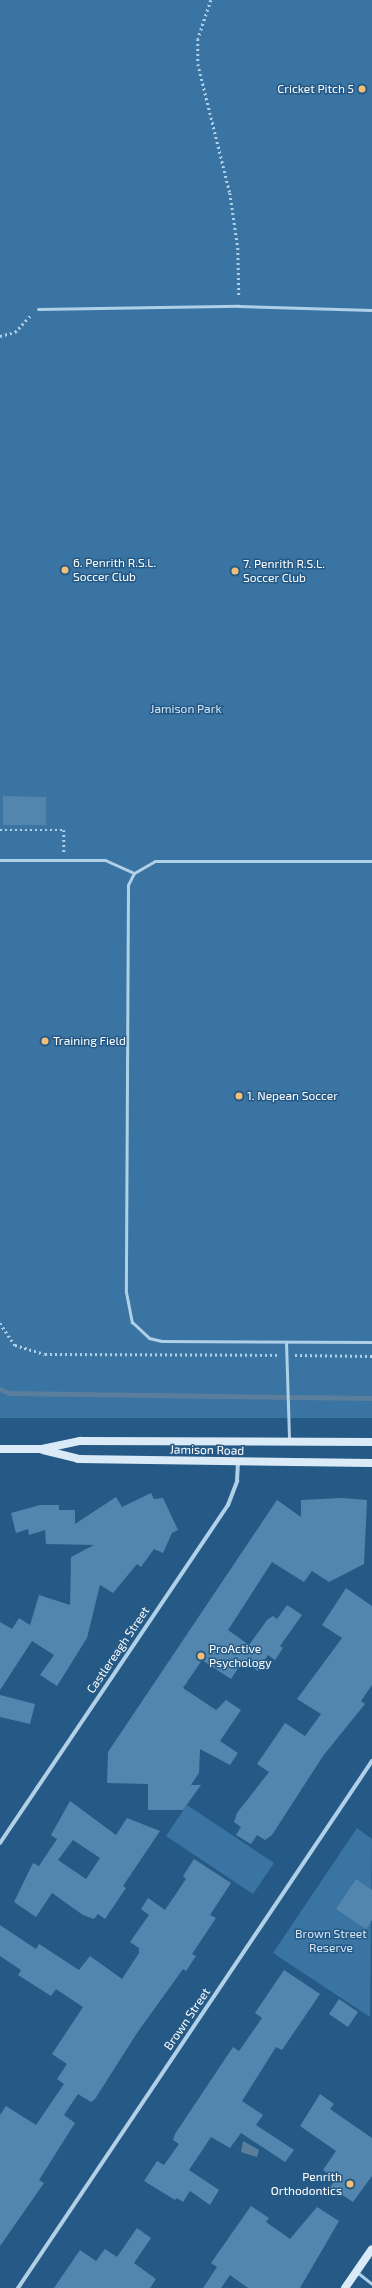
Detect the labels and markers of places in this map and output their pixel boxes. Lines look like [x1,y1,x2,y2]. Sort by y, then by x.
place label: Cricket Pitch 5 [277,82,354,96]
marker: Cricket Pitch 5 [357,84,367,94]
place label: 6. Penrith R.S.L. Soccer Club [73,556,156,584]
place label: 7. Penrith R.S.L. Soccer Club [243,557,325,585]
marker: 6. Penrith R.S.L. Soccer Club [60,565,70,575]
marker: 7. Penrith R.S.L. Soccer Club [230,566,240,576]
place label: Training Field [53,1034,126,1048]
marker: Training Field [40,1036,50,1046]
place label: 1. Nepean Soccer [247,1089,338,1103]
marker: 1. Nepean Soccer [234,1091,244,1101]
place label: ProActive Psychology [209,1642,271,1670]
marker: ProActive Psychology [196,1651,206,1661]
place label: Penrith Orthodontics [271,2170,342,2198]
marker: Penrith Orthodontics [345,2179,355,2189]

